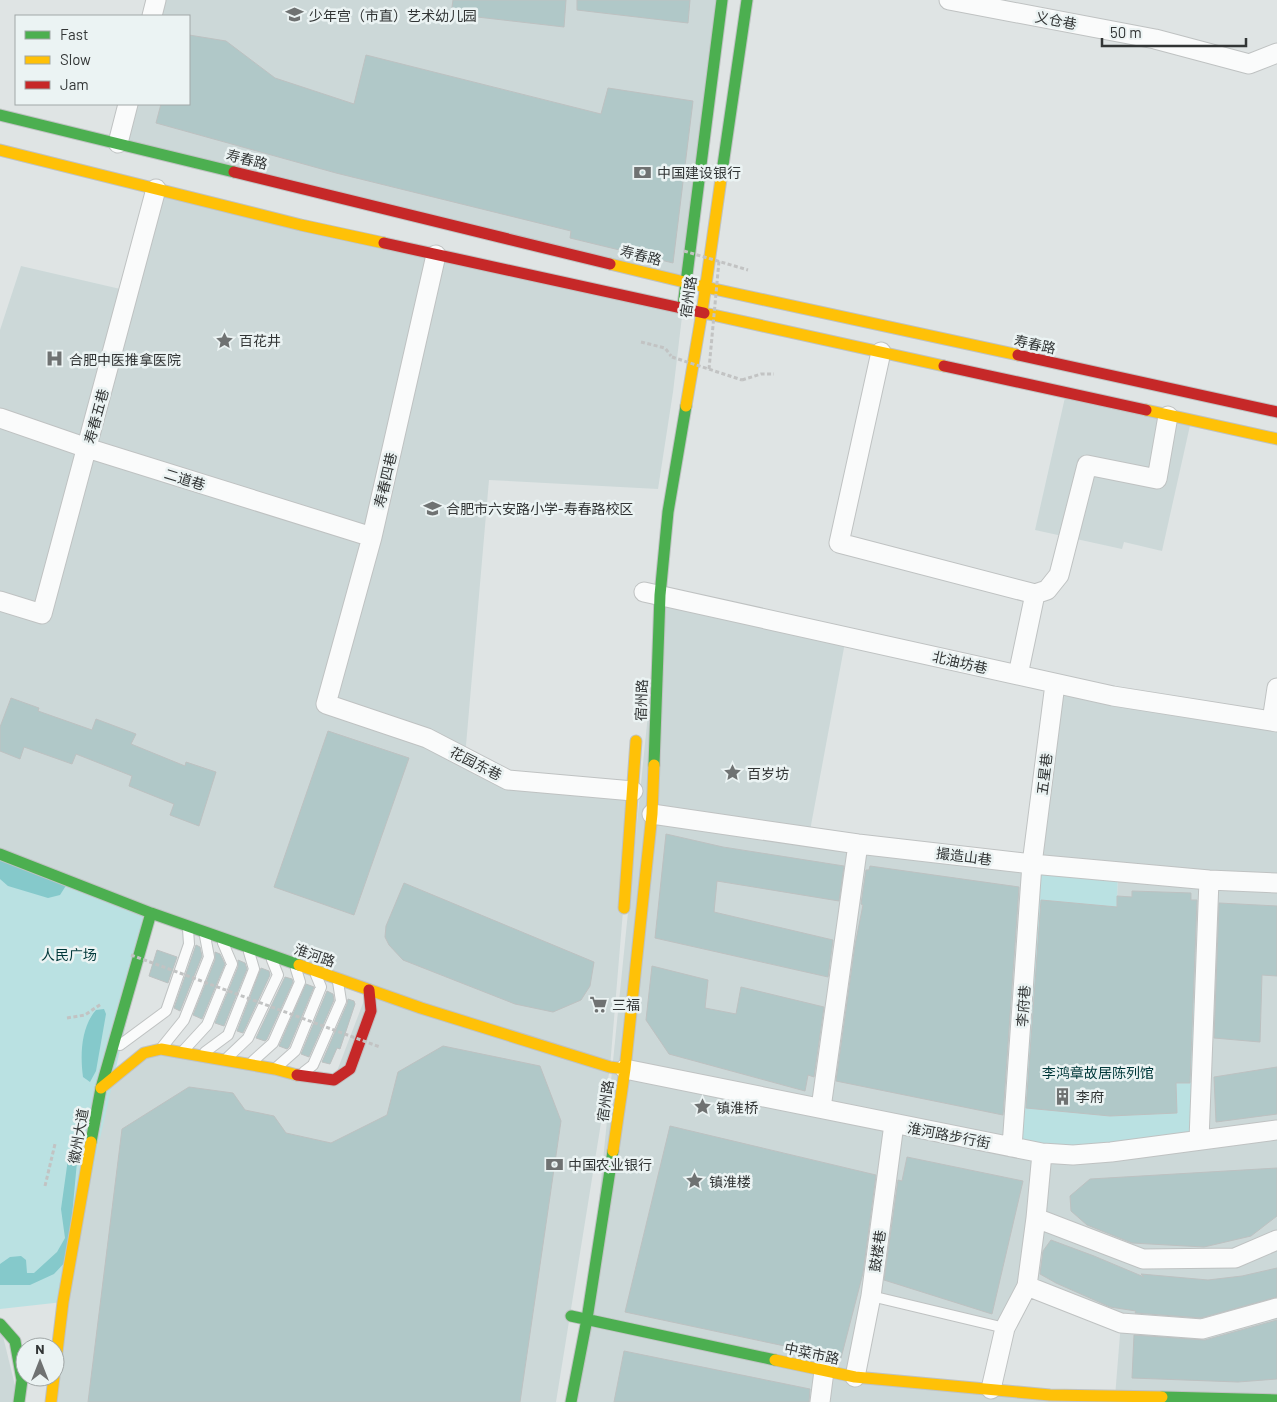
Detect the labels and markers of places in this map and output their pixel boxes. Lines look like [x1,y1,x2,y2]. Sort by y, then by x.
school or university icon: 少年宫（市直）艺术幼儿园 [285,5,305,25]
place label: 少年宫（市直）艺术幼儿园 [309,7,477,24]
bank icon: 中国建设银行 [633,162,653,182]
place label: 中国建设银行 [657,164,741,181]
place icon: 百花井 [215,330,235,350]
place label: 百花井 [239,332,281,349]
hospital icon: 合肥中医推拿医院 [45,349,65,369]
place label: 合肥中医推拿医院 [69,351,181,368]
school or university icon: 合肥市六安路小学-寿春路校区 [422,498,442,518]
place label: 合肥市六安路小学-寿春路校区 [446,500,634,517]
place icon: 百岁坊 [723,763,743,783]
place label: 百岁坊 [747,765,789,782]
supermarket icon: 三福 [588,994,608,1014]
place label: 三福 [612,996,640,1013]
building icon: 李府 [1052,1086,1072,1106]
place label: 李府 [1076,1088,1104,1105]
place icon: 镇淮桥 [692,1097,712,1117]
place label: 镇淮桥 [716,1099,758,1116]
bank icon: 中国农业银行 [544,1154,564,1174]
place label: 中国农业银行 [568,1156,652,1173]
place icon: 镇淮楼 [685,1171,705,1191]
place label: 镇淮楼 [709,1173,751,1190]

